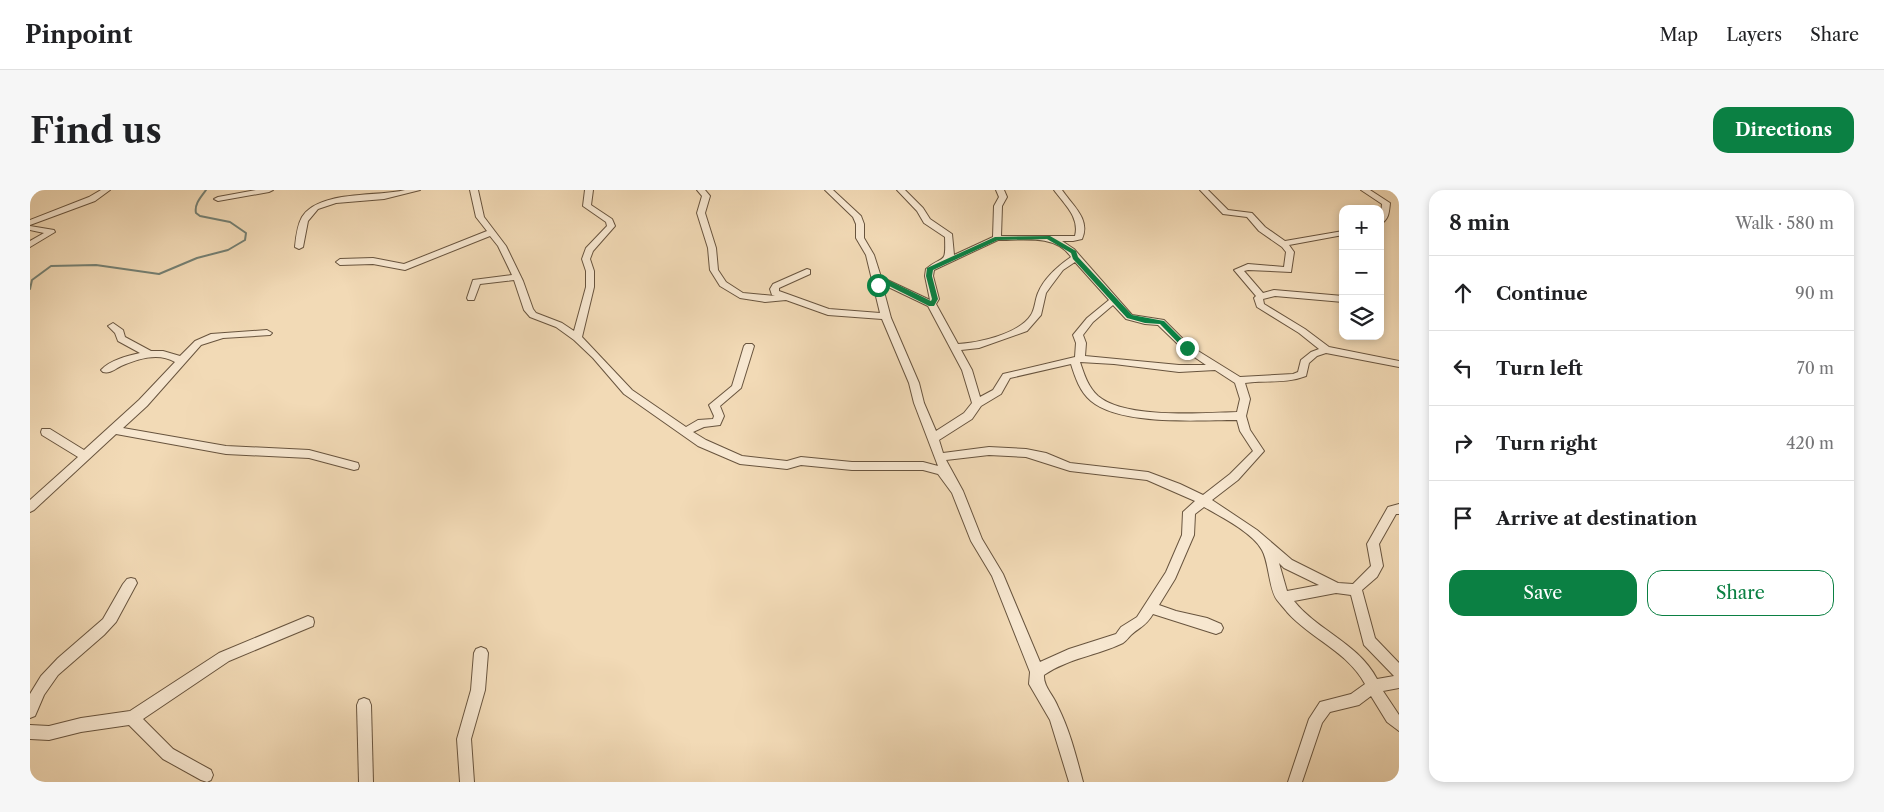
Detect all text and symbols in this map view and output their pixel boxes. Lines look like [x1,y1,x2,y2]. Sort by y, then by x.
text: Pinpoint [25,20,132,49]
text: Map [1660,24,1698,46]
text: Layers [1726,24,1782,46]
text: Share [1810,24,1859,46]
button: Directions [1713,107,1854,153]
text: Find us [30,109,162,152]
map controls [1339,205,1384,340]
button: + [1339,205,1384,250]
text: 8 min [1449,210,1510,235]
text: Walk · 580 m [1735,213,1834,233]
button: − [1339,250,1384,295]
route start [867,274,890,297]
icon: ahead [1449,279,1477,307]
text: Continue [1496,282,1588,305]
text: 90 m [1795,283,1834,303]
button: layers [1339,295,1384,340]
route end [1176,337,1199,360]
icon: left [1449,354,1477,382]
text: Turn left [1496,357,1583,380]
text: 70 m [1797,358,1834,378]
icon: right [1449,429,1477,457]
text: Turn right [1496,432,1597,455]
text: 420 m [1786,433,1834,453]
icon: arrive [1449,504,1477,532]
text: Arrive at destination [1496,507,1697,530]
button: Save [1449,570,1637,616]
button: Share [1647,570,1834,616]

